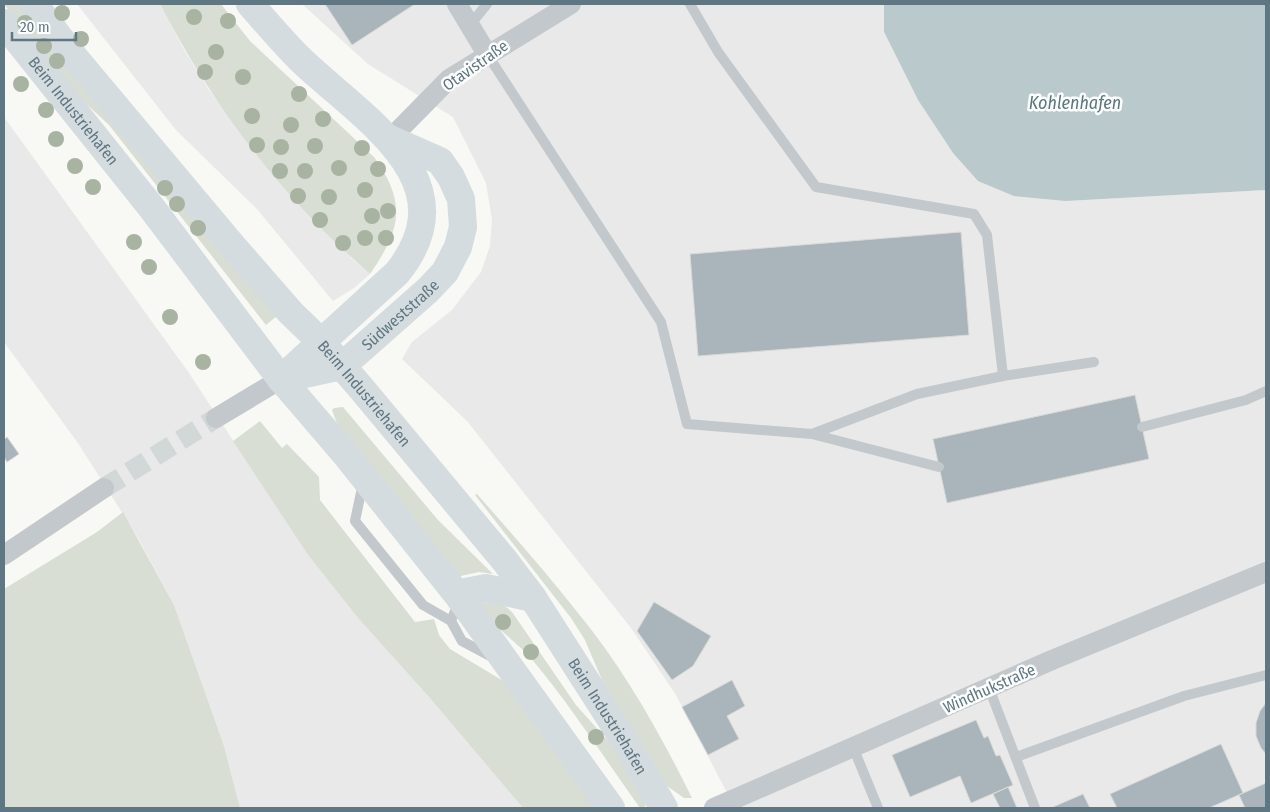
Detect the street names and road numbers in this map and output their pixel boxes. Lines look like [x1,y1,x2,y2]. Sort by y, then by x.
street label: Otavistraße [439,36,512,95]
street label: Beim Industriehafen [24,53,123,169]
street label: Südweststraße [358,276,443,354]
street label: Beim Industriehafen [314,337,415,451]
street label: Beim Industriehafen [564,655,651,778]
street label: Windhukstraße [940,660,1038,717]

